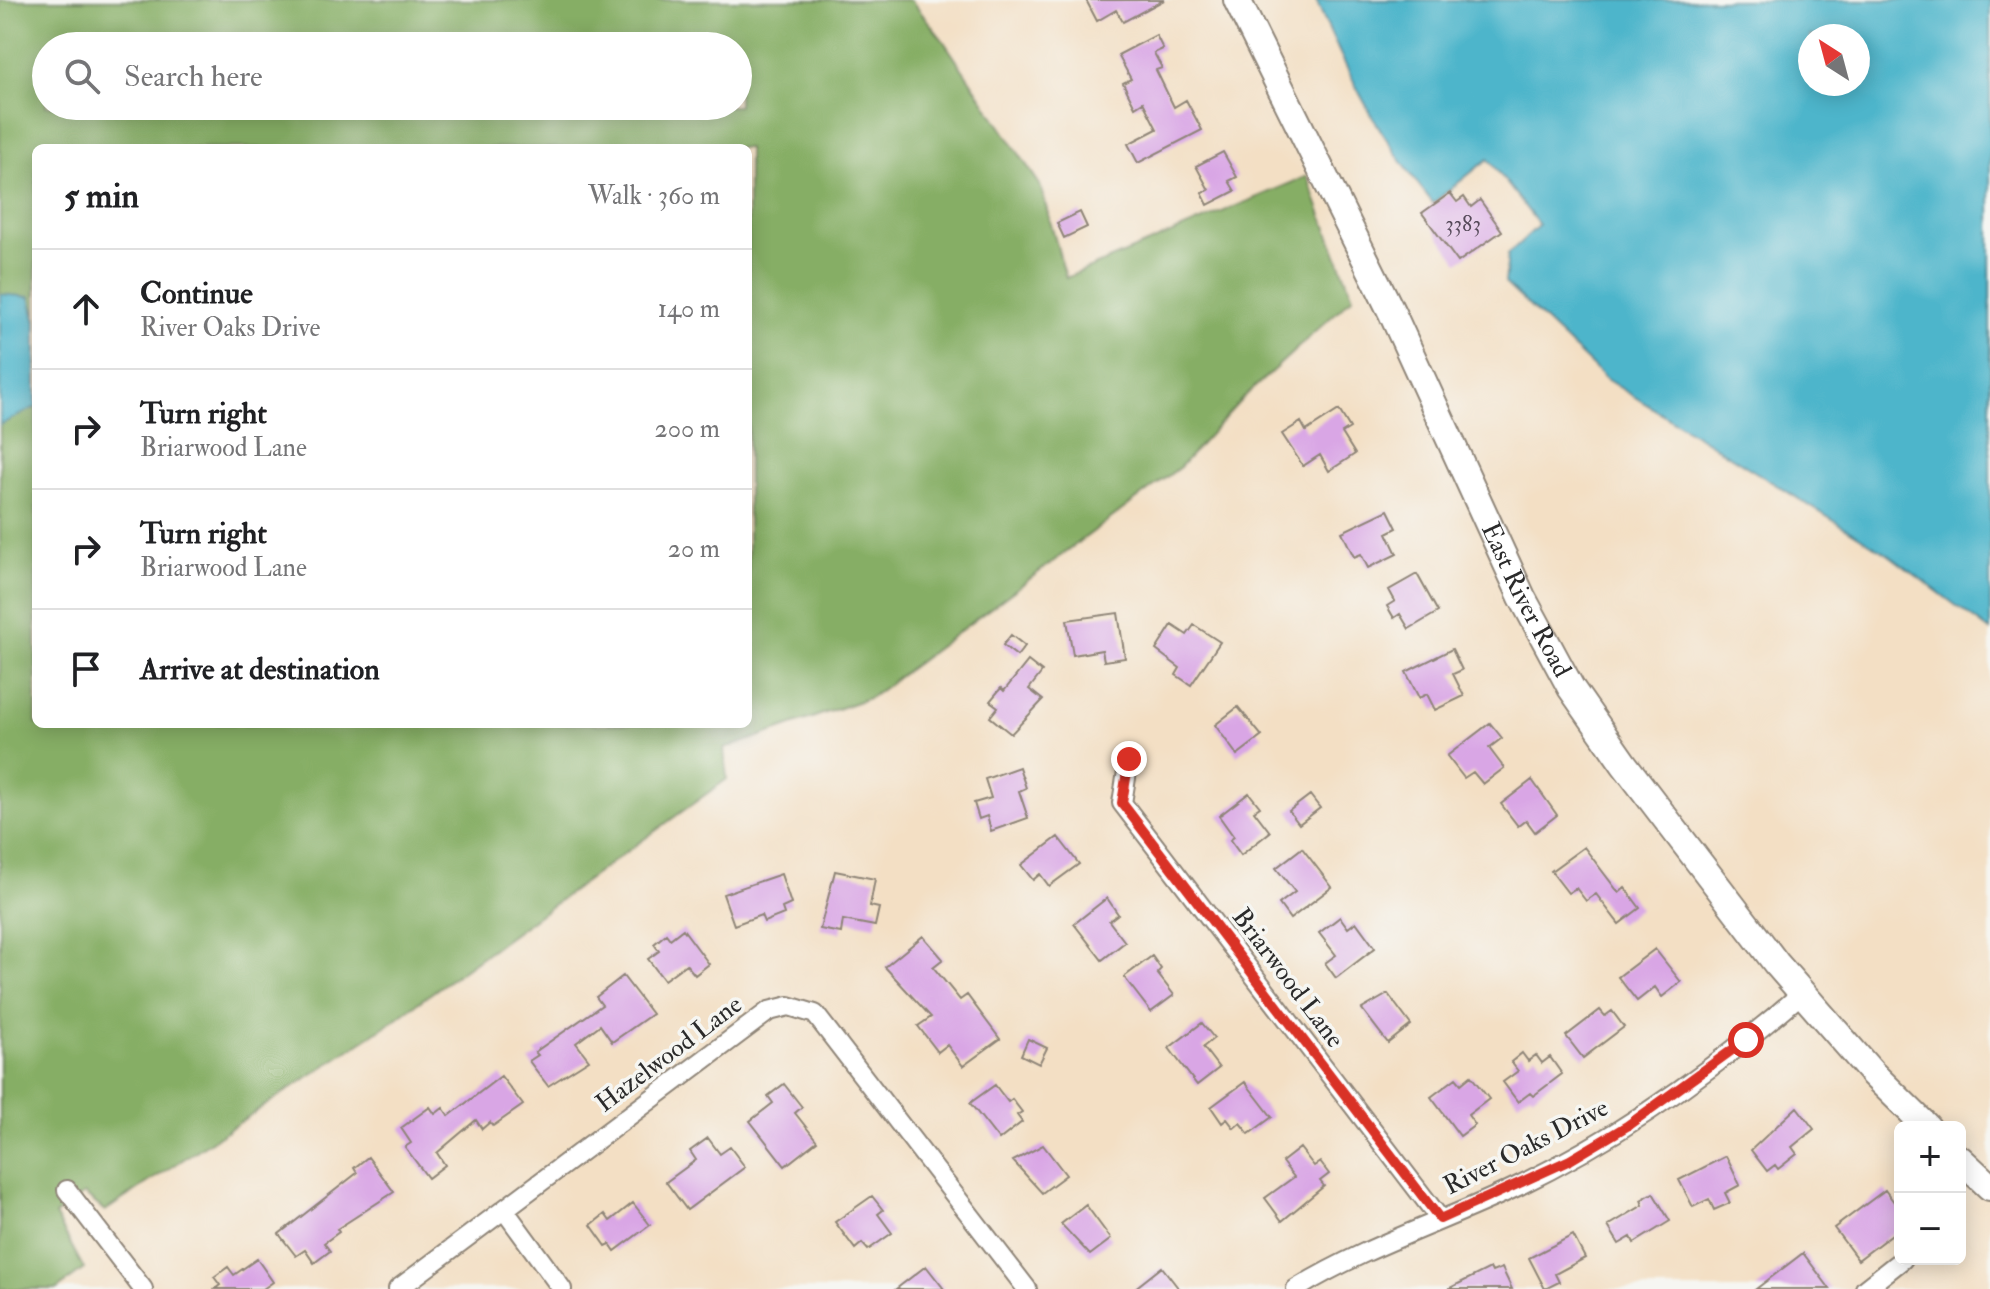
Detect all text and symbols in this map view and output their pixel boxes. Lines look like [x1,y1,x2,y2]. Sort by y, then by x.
north arrow [1798,24,1870,96]
search box [32,32,752,120]
icon: search [60,54,104,98]
text: Search here [124,58,263,95]
text: 5 min [64,175,139,218]
text: Walk · 360 m [588,180,720,212]
house number: 3383 [1445,210,1481,238]
text: Continue [140,275,253,312]
icon: ahead [64,287,108,331]
text: 140 m [658,293,720,325]
text: River Oaks Drive [140,312,320,344]
text: Turn right [140,395,267,432]
icon: right [64,407,108,451]
text: 200 m [655,413,720,445]
text: Briarwood Lane [140,432,307,464]
text: Turn right [140,515,267,552]
street label: East River Road [1474,517,1578,683]
icon: right [64,527,108,571]
text: 20 m [668,533,720,565]
text: Briarwood Lane [140,552,307,584]
icon: arrive [64,647,108,691]
text: Arrive at destination [140,651,380,688]
route end [1111,741,1147,777]
street label: Briarwood Lane [1225,902,1351,1054]
street label: Hazelwood Lane [590,989,749,1119]
route start [1728,1022,1764,1058]
street label: River Oaks Drive [1438,1092,1614,1202]
map controls [1894,1121,1966,1265]
button: + [1894,1121,1966,1193]
button: − [1894,1193,1966,1265]

